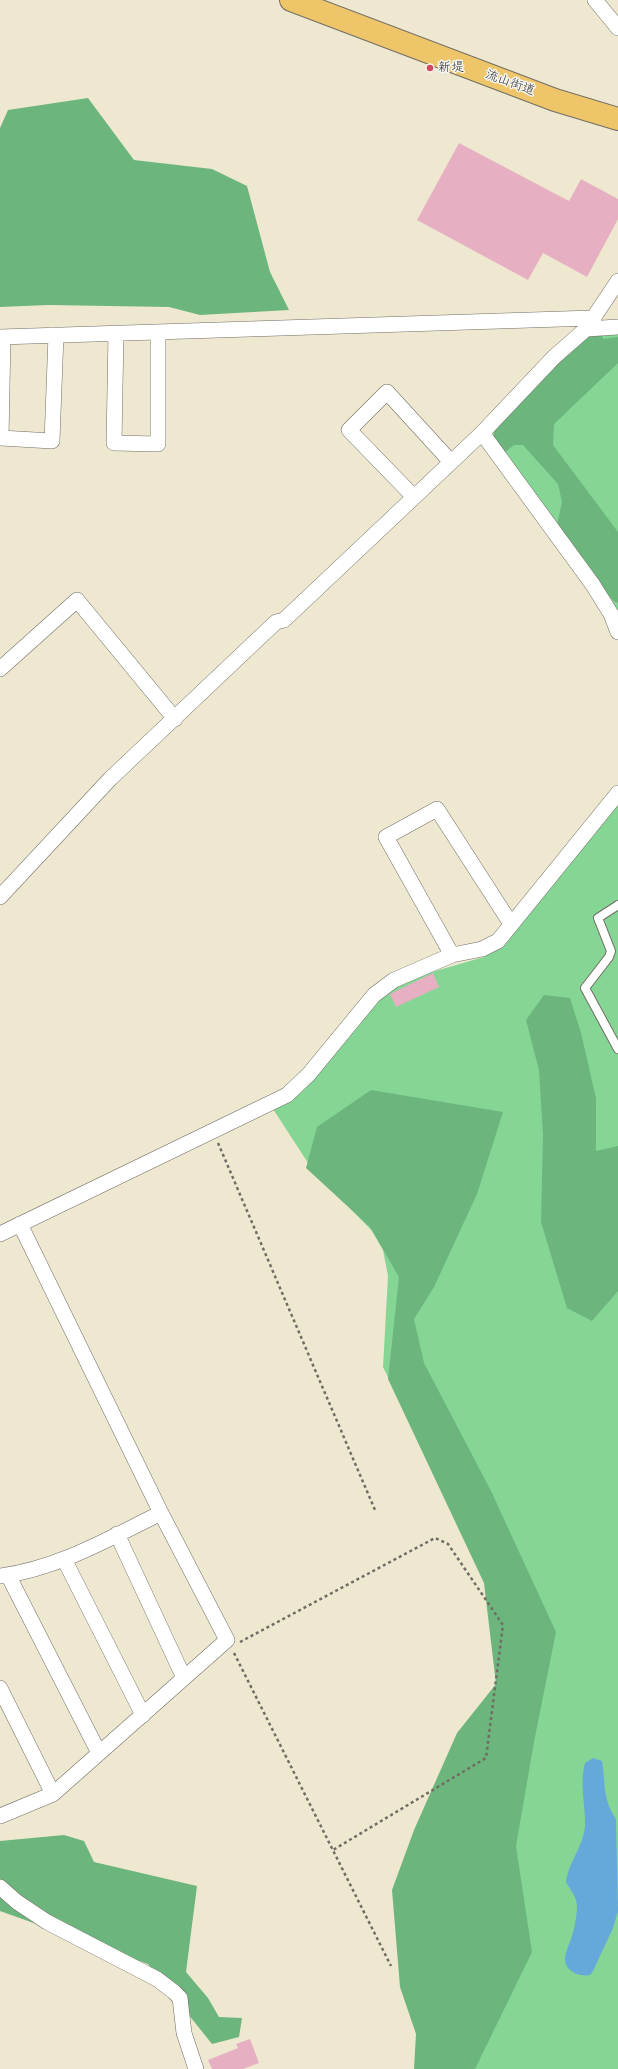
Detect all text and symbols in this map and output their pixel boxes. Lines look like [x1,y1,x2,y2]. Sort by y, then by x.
place label: 新堤 [438,60,464,76]
marker: 新堤 [425,63,435,73]
street label: 流山街道 [483,67,537,99]

